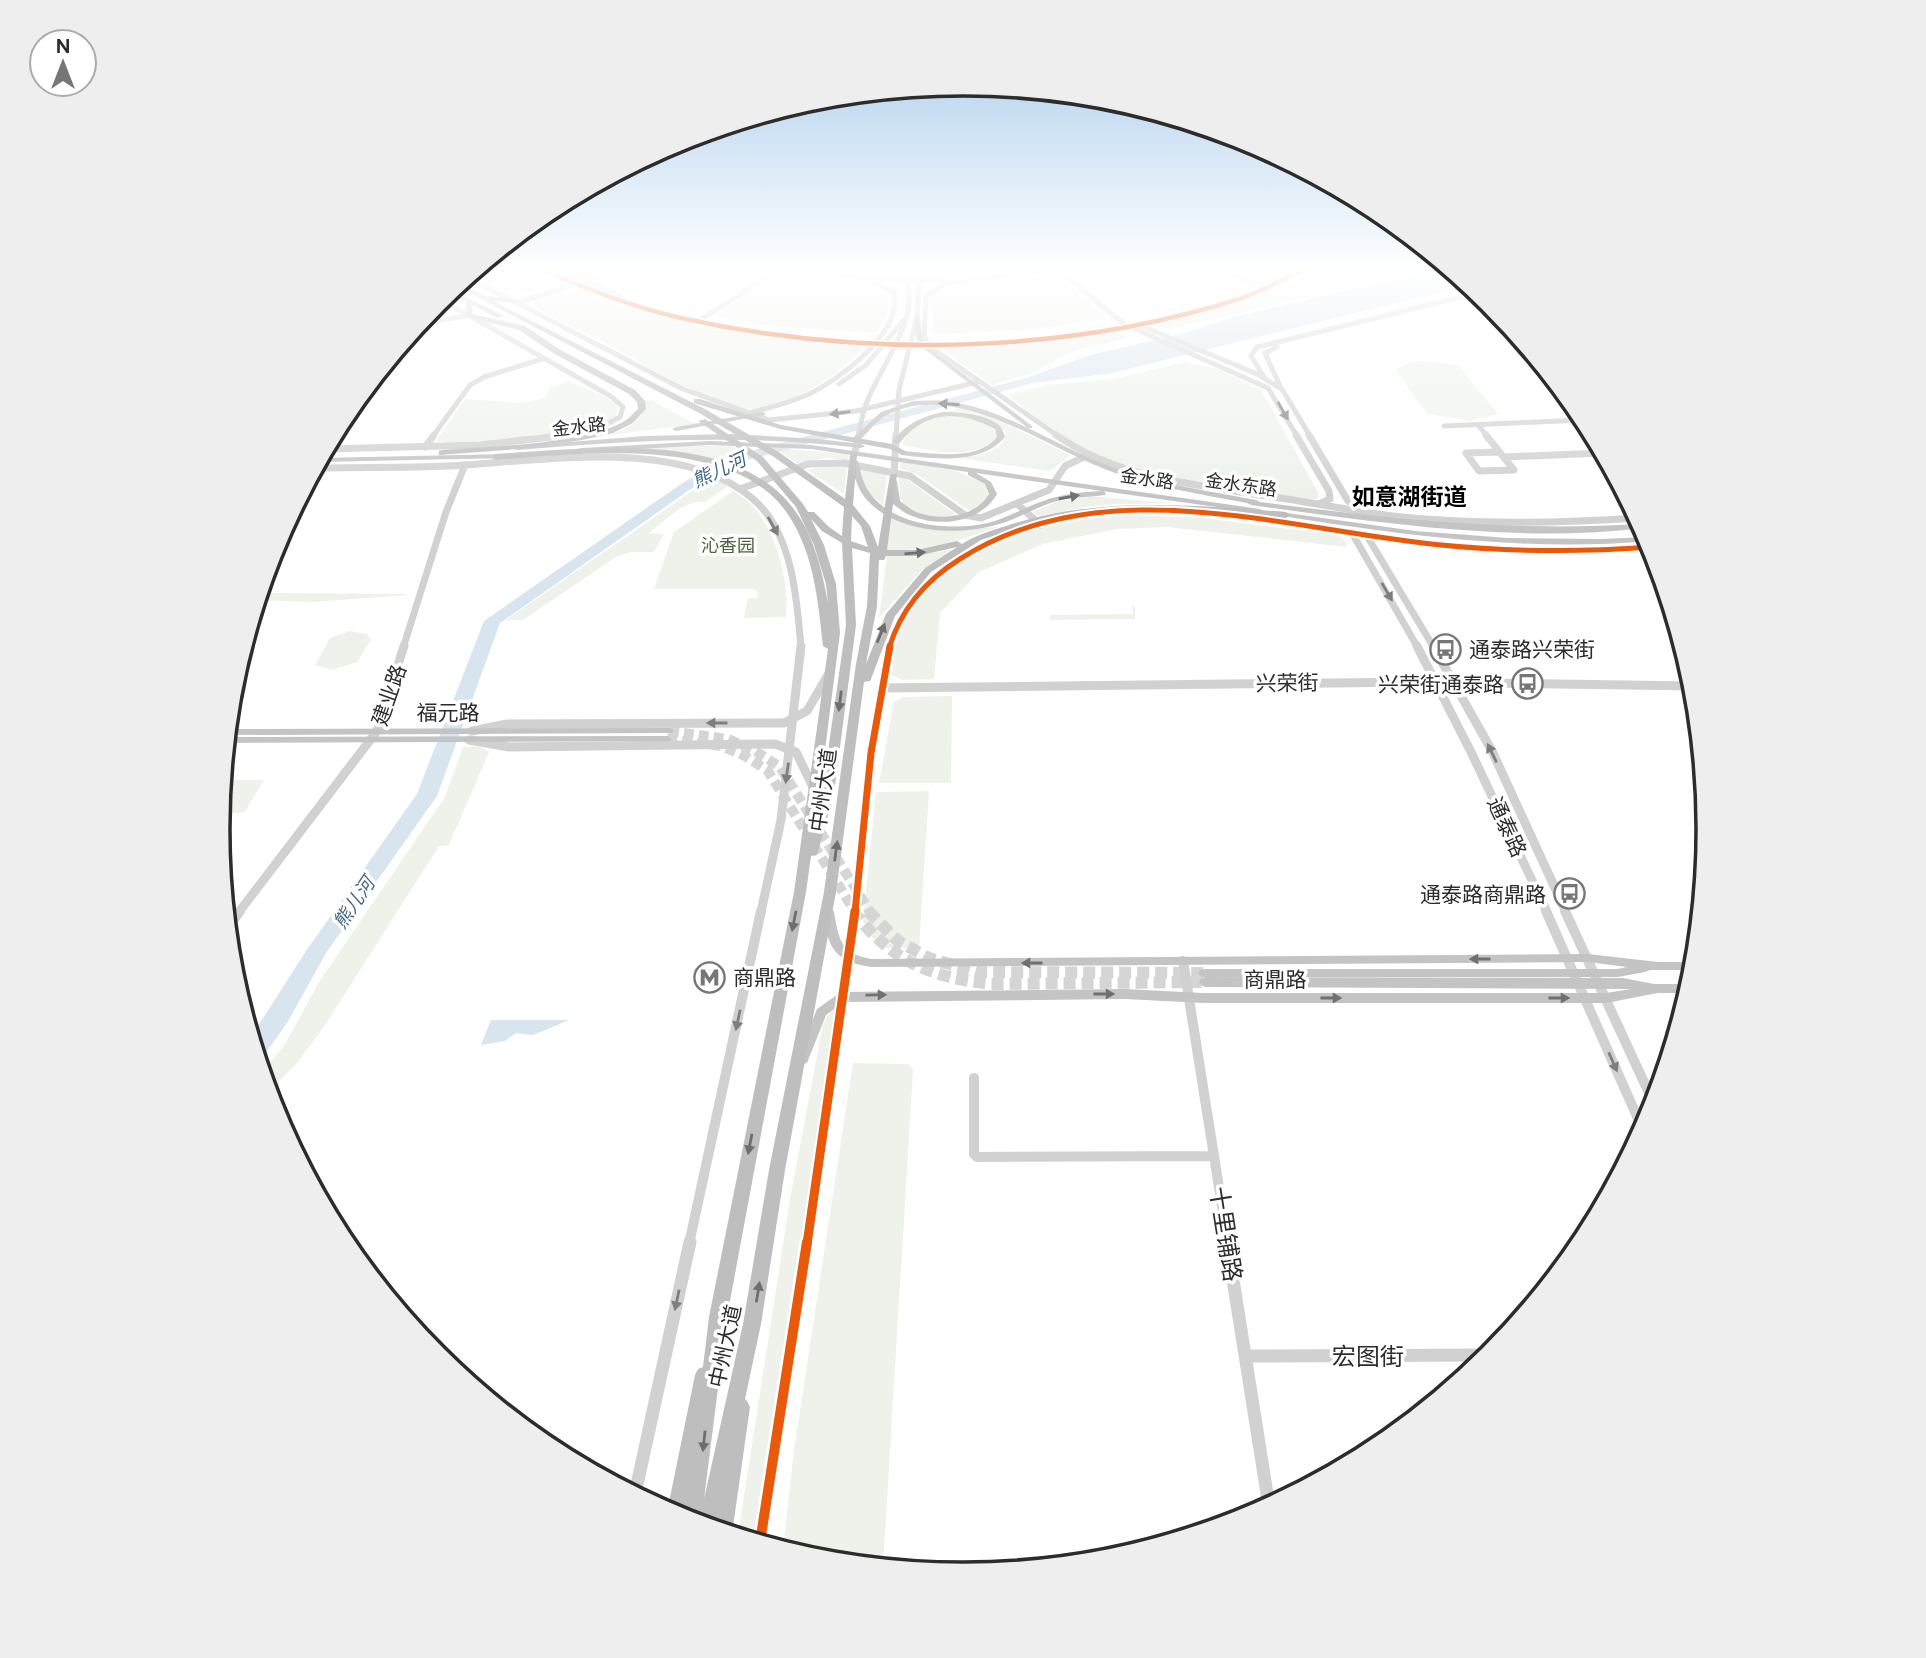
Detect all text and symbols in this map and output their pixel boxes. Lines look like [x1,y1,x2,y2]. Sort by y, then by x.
north arrow [28,28,98,98]
text: N [56,35,70,58]
one-way arrow [938,399,960,410]
one-way arrow [1277,401,1289,420]
one-way arrow [829,408,851,419]
street label: 金水路 [551,413,607,441]
water label: 熊儿河 [688,446,753,492]
street label: 金水路 [1119,464,1175,494]
street label: 金水东路 [1204,469,1278,501]
district label: 如意湖街道 [1352,483,1467,511]
one-way arrow [1058,491,1080,502]
one-way arrow [767,516,779,536]
park label: 沁香园 [701,535,755,557]
one-way arrow [904,547,926,558]
one-way arrow [1381,582,1393,601]
one-way arrow [875,623,886,644]
bus stop icon: 通泰路兴荣街 [1429,632,1463,666]
place label: 通泰路兴荣街 [1469,637,1595,662]
street label: 建业路 [367,661,411,729]
bus stop icon: 兴荣街通泰路 [1510,667,1544,701]
street label: 兴荣街 [1255,670,1319,696]
place label: 兴荣街通泰路 [1378,672,1504,697]
one-way arrow [835,690,846,712]
street label: 福元路 [417,700,480,725]
one-way arrow [705,717,727,729]
one-way arrow [1487,743,1498,763]
street label: 中州大道 [805,747,841,833]
one-way arrow [782,762,793,784]
street label: 通泰路 [1482,793,1532,861]
one-way arrow [830,840,841,862]
water label: 熊儿河 [329,870,382,933]
bus stop icon: 通泰路商鼎路 [1552,877,1586,911]
place label: 通泰路商鼎路 [1420,882,1546,907]
one-way arrow [789,910,800,932]
one-way arrow [1468,953,1490,965]
one-way arrow [1020,957,1042,969]
metro station icon: 商鼎路 [693,960,727,994]
place label: 商鼎路 [733,965,796,990]
street label: 商鼎路 [1244,967,1307,992]
one-way arrow [1093,988,1115,1000]
one-way arrow [866,990,888,1001]
one-way arrow [1320,992,1342,1004]
one-way arrow [1548,992,1570,1004]
one-way arrow [733,1009,744,1031]
one-way arrow [1607,1051,1618,1072]
one-way arrow [744,1133,755,1155]
street label: 十里铺路 [1204,1184,1248,1284]
one-way arrow [753,1281,764,1303]
one-way arrow [672,1289,683,1311]
street label: 中州大道 [704,1302,746,1390]
street label: 宏图街 [1332,1342,1404,1371]
one-way arrow [698,1430,709,1452]

